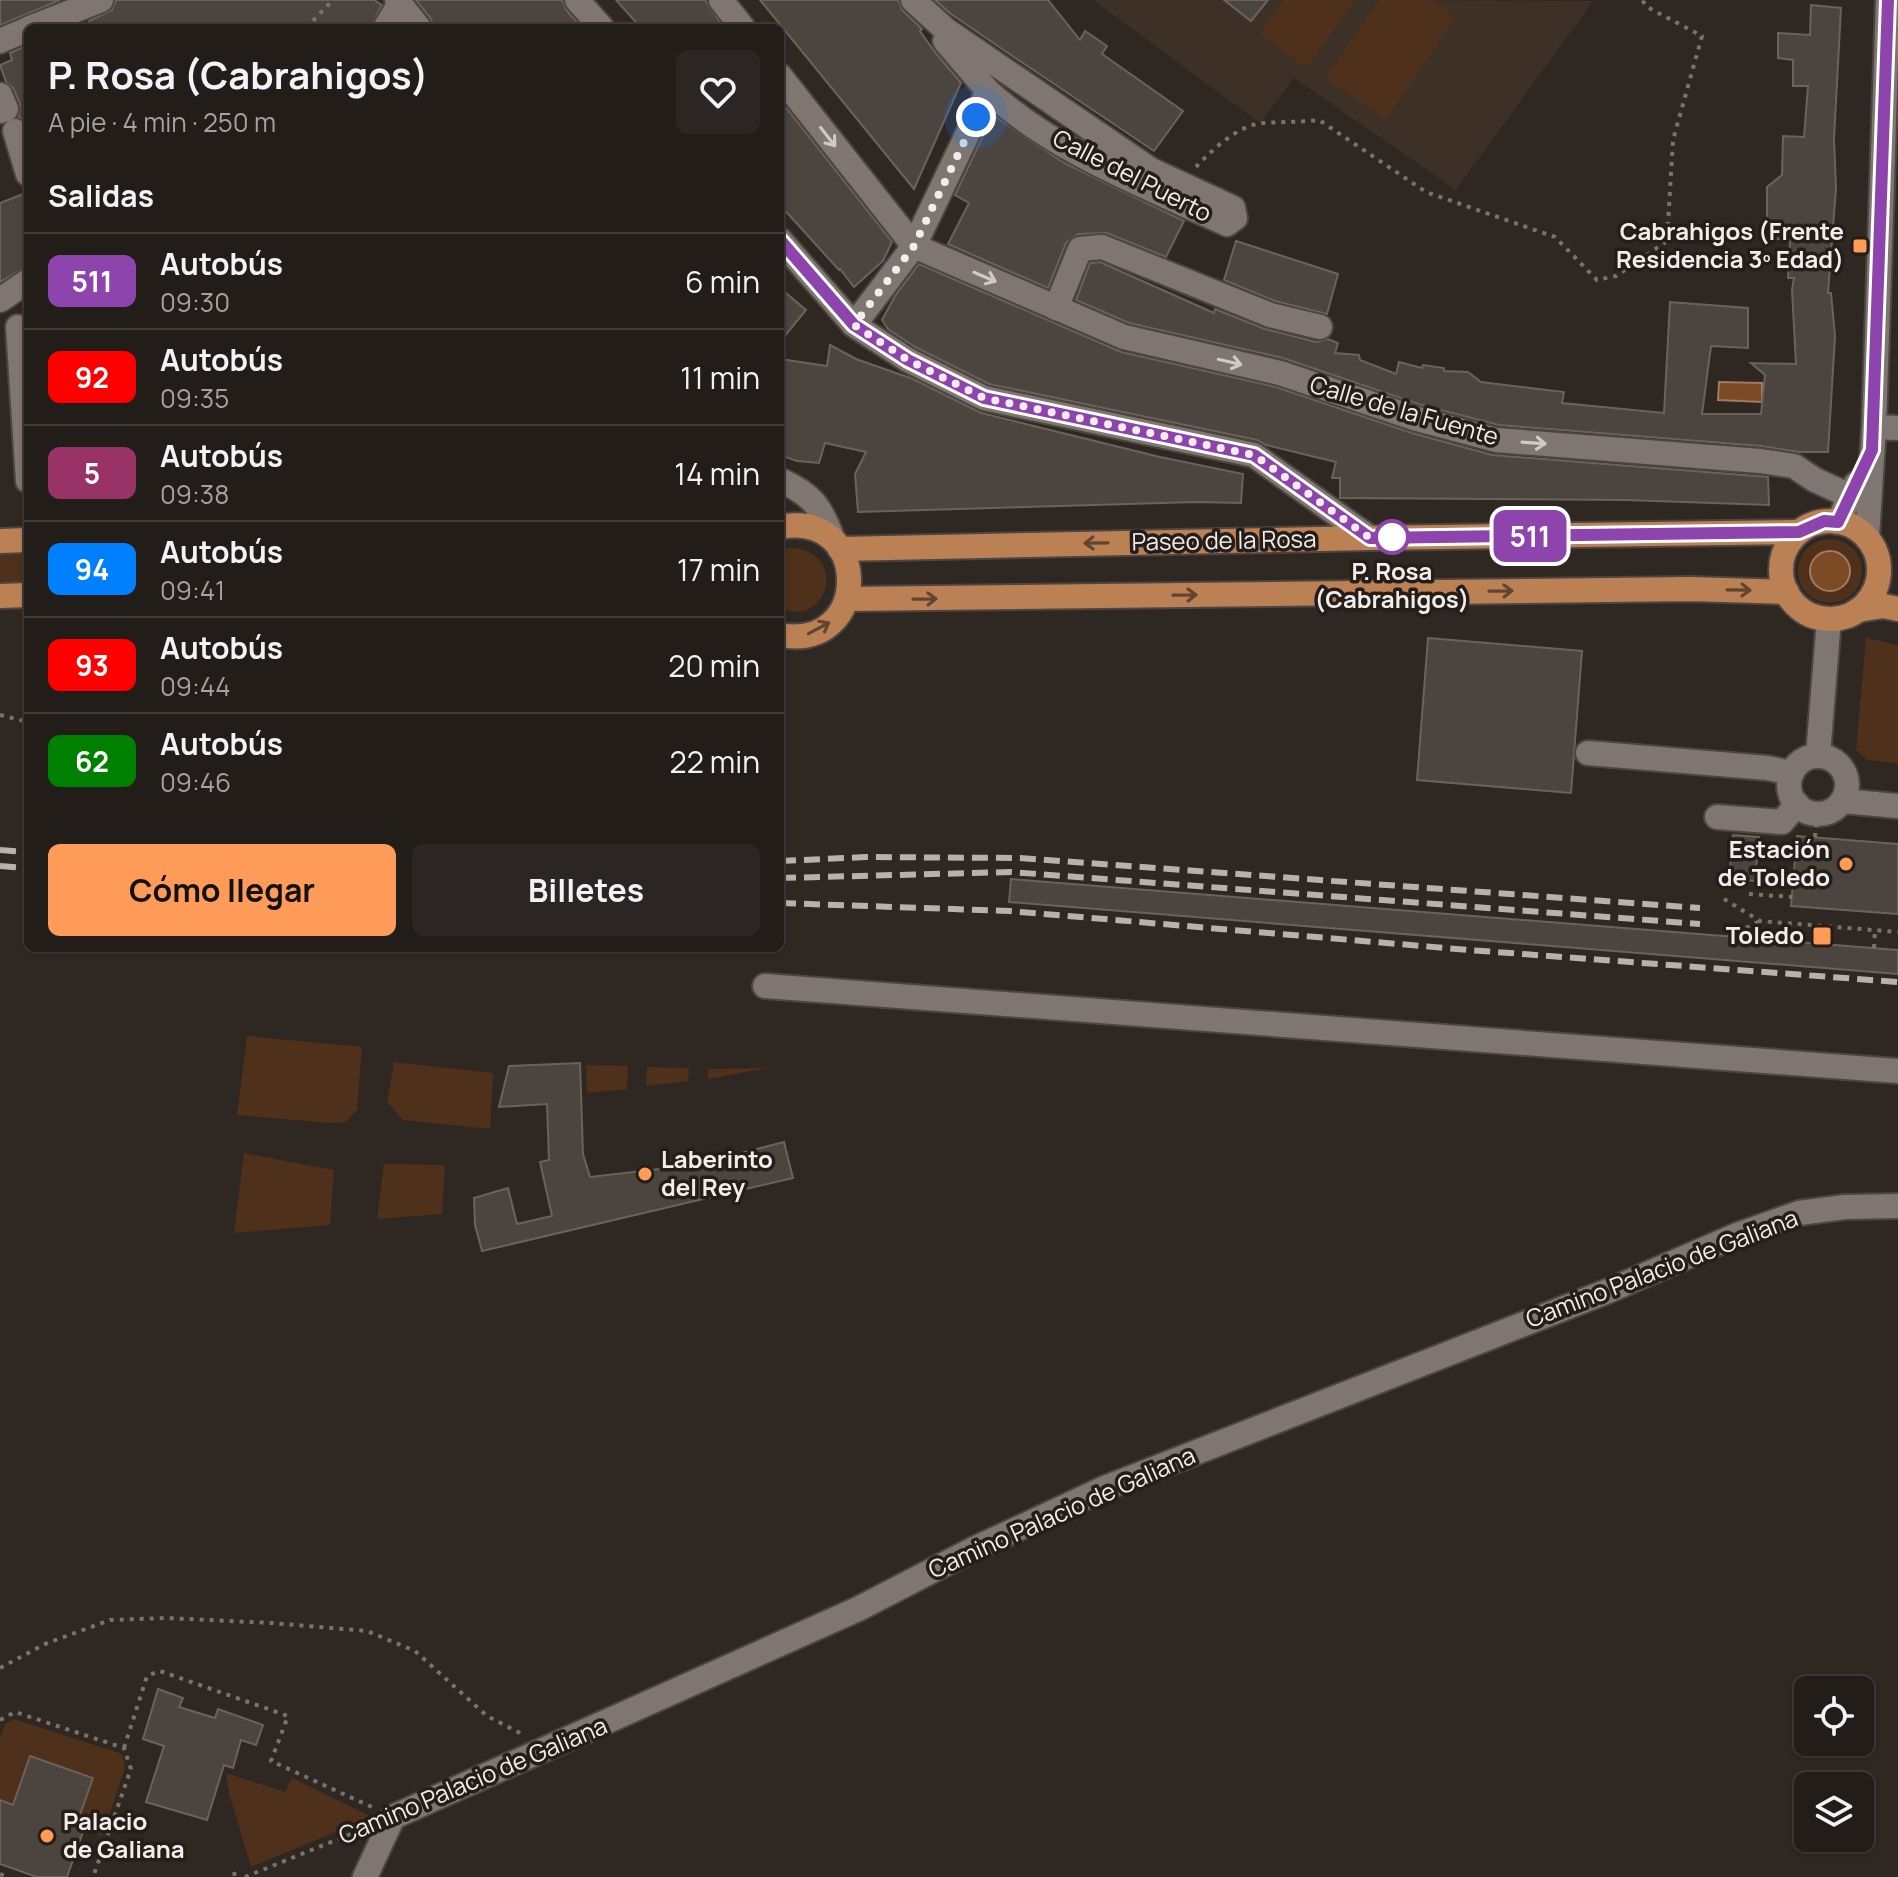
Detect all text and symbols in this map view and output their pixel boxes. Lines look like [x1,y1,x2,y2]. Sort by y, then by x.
text: P. Rosa (Cabrahigos) [48,48,429,100]
button: heart [676,50,760,134]
your location [956,97,996,137]
text: A pie · 4 min · 250 m [48,104,276,140]
street label: Calle del Puerto [1048,120,1218,229]
one-way arrow [820,126,837,147]
text: Salidas [48,175,154,216]
place label: Cabrahigos (Frente Residencia 3º Edad) [1616,214,1844,275]
marker: Cabrahigos (Frente Residencia 3º Edad) [1851,237,1869,255]
text: Autobús [160,243,283,284]
text: 6 min [685,261,760,302]
text: 511 [72,262,112,300]
one-way arrow [972,270,997,285]
text: 09:30 [160,284,230,320]
text: Autobús [160,339,283,380]
one-way arrow [1216,355,1242,370]
text: 11 min [680,357,760,398]
text: 92 [75,358,109,396]
street label: Calle de la Fuente [1306,367,1503,452]
text: 09:35 [160,380,229,416]
text: Autobús [160,435,283,476]
one-way arrow [1520,436,1547,451]
text: 14 min [674,453,760,494]
text: 5 [84,454,100,492]
text: 09:38 [160,476,229,512]
line badge: 511 [1484,510,1576,562]
text: 511 [1510,517,1550,555]
marker: P. Rosa (Cabrahigos) [1375,520,1409,554]
street label: Paseo de la Rosa [1131,521,1317,558]
text: Autobús [160,531,283,572]
one-way arrow [1083,536,1110,551]
text: 17 min [677,549,760,590]
text: 94 [75,550,109,588]
place label: P. Rosa (Cabrahigos) [1315,554,1469,615]
text: 09:41 [160,572,225,608]
one-way arrow [1725,583,1752,598]
one-way arrow [1487,584,1514,599]
one-way arrow [1171,587,1198,603]
one-way arrow [911,591,938,606]
one-way arrow [807,620,831,636]
text: Autobús [160,627,283,668]
text: 20 min [668,645,760,686]
text: 93 [75,646,109,684]
text: 09:44 [160,668,231,704]
text: Autobús [160,723,283,764]
text: 22 min [670,741,760,782]
text: 62 [75,742,109,780]
text: 09:46 [160,764,231,800]
place label: Estación de Toledo [1718,832,1830,893]
button: Cómo llegar [48,844,396,936]
button: Billetes [412,844,760,936]
marker: Estación de Toledo [1837,855,1855,873]
place label: Toledo [1726,918,1804,951]
marker: Toledo [1811,925,1833,947]
place label: Laberinto del Rey [661,1142,773,1203]
marker: Laberinto del Rey [636,1165,654,1183]
street label: Camino Palacio de Galiana [1521,1200,1802,1335]
street label: Camino Palacio de Galiana [923,1438,1200,1585]
map controls [1794,1676,1874,1852]
button: locate [1794,1676,1874,1756]
street label: Camino Palacio de Galiana [333,1708,612,1851]
button: layers [1794,1772,1874,1852]
place label: Palacio de Galiana [63,1804,185,1865]
marker: Palacio de Galiana [38,1827,56,1845]

